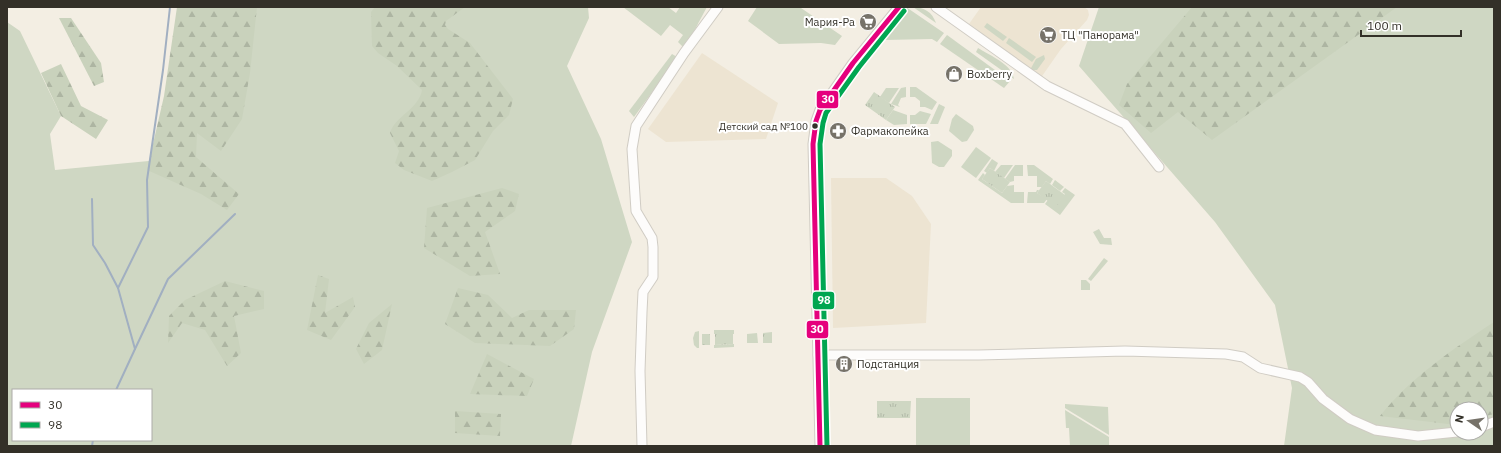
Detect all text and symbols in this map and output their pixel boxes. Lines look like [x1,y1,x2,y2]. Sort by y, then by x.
supermarket icon: Мария-Ра [858,12,878,32]
scale bar [1361,12,1461,38]
place label: Мария-Ра [805,15,855,29]
text: 100 m [1367,18,1402,33]
supermarket icon: ТЦ "Панорама" [1038,25,1058,45]
place label: ТЦ "Панорама" [1061,28,1139,42]
shop icon: Boxberry [944,64,964,84]
place label: Boxberry [967,67,1012,81]
line badge: 30 [816,90,839,109]
text: 30 [821,92,835,106]
place label: Детский сад №100 [719,120,808,133]
marker: Детский сад №100 [810,121,820,131]
pharmacy icon: Фармакопейка [828,121,848,141]
place label: Фармакопейка [851,124,929,138]
line badge: 98 [812,291,835,310]
text: 98 [817,293,831,307]
line badge: 30 [806,320,829,339]
text: 30 [810,322,824,336]
building icon: Подстанция [834,354,854,374]
place label: Подстанция [857,357,919,371]
legend [12,389,152,441]
text: 30 [48,397,62,412]
north arrow [1449,401,1489,441]
text: N [1452,413,1467,424]
text: 98 [48,417,62,432]

